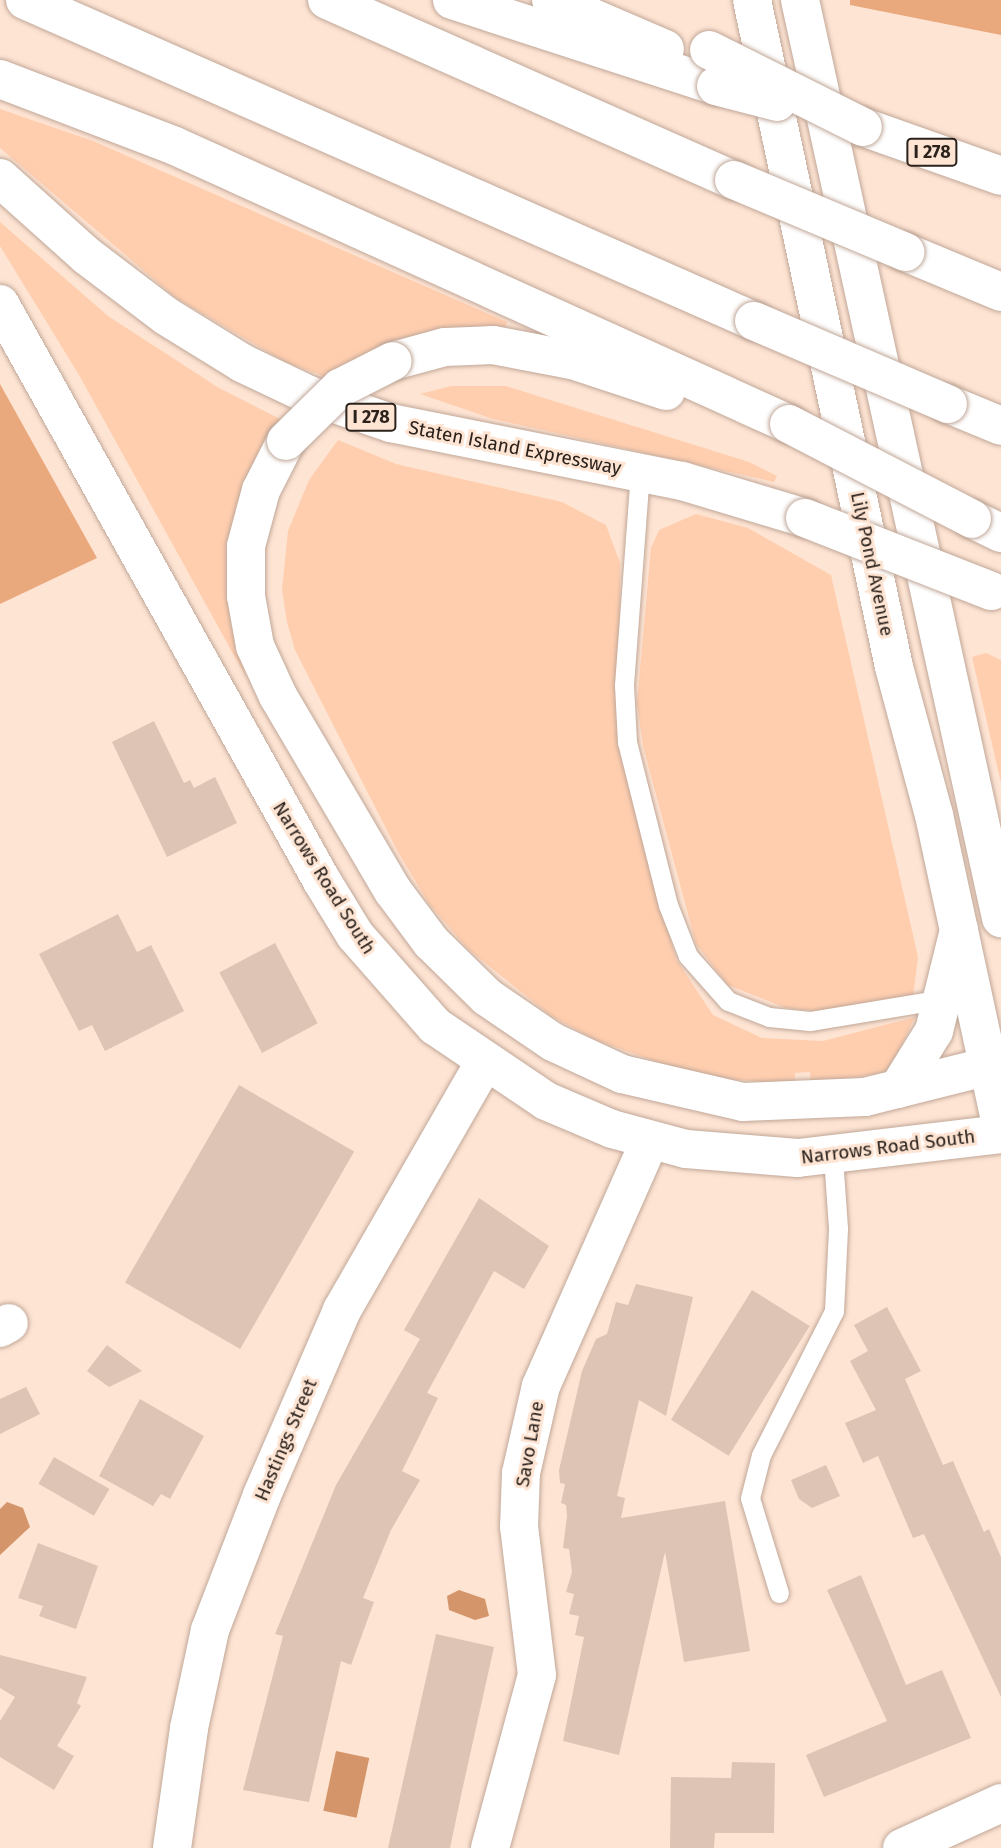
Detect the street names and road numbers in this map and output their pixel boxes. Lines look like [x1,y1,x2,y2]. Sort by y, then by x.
road number: I 278 [906,138,958,167]
road number: I 278 [345,402,397,432]
street label: Staten Island Expressway [407,416,623,480]
street label: Lily Pond Avenue [846,490,898,638]
street label: Narrows Road South [268,798,380,958]
street label: Narrows Road South [800,1125,976,1169]
street label: Hastings Street [250,1375,322,1505]
street label: Savo Lane [511,1399,549,1489]

